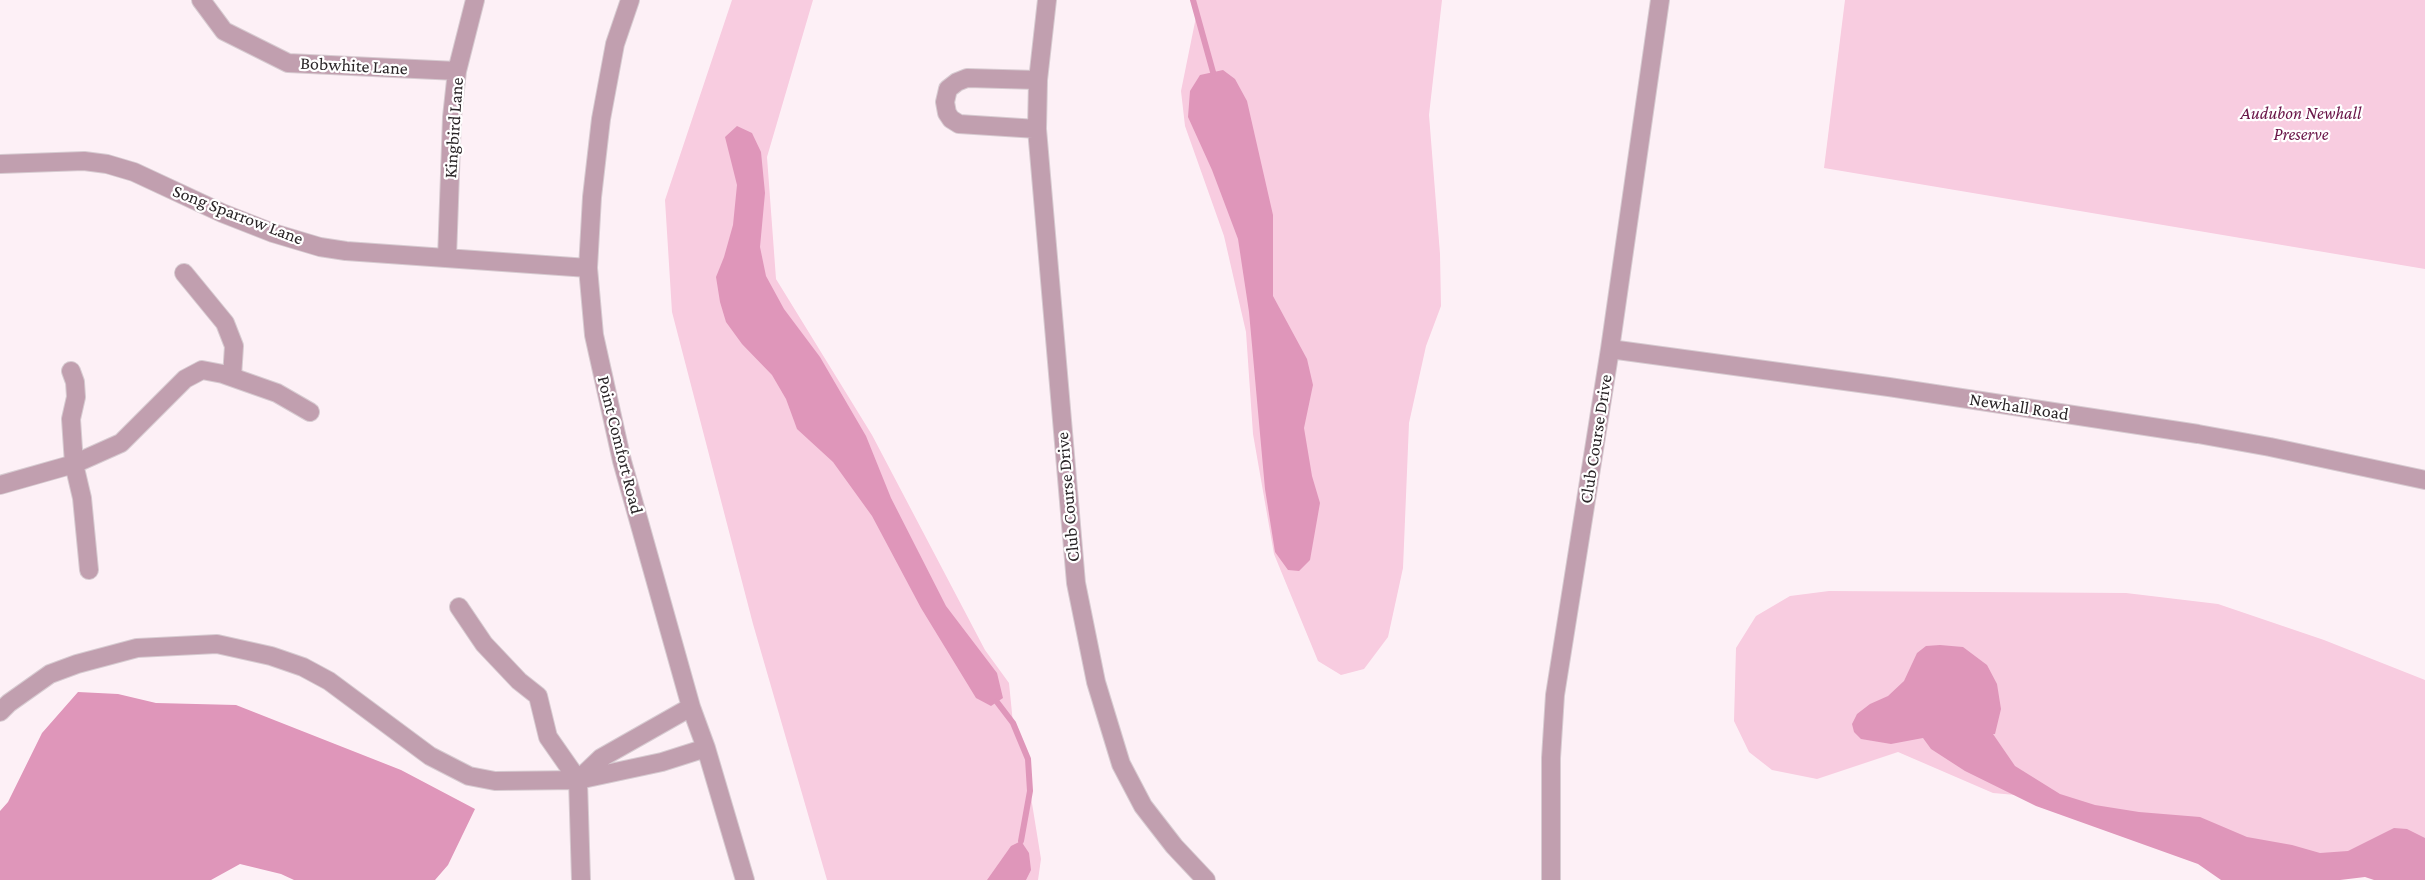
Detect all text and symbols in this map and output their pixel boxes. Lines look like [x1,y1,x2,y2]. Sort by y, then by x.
street label: Bobwhite Lane [300,52,408,80]
street label: Kingbird Lane [440,77,468,179]
park label: Audubon Newhall Preserve [2241,102,2361,144]
street label: Song Sparrow Lane [170,180,306,250]
street label: Club Course Drive [1575,373,1617,505]
street label: Point Comfort Road [592,374,648,516]
street label: Newhall Road [1968,388,2070,426]
street label: Club Course Drive [1052,431,1084,563]

